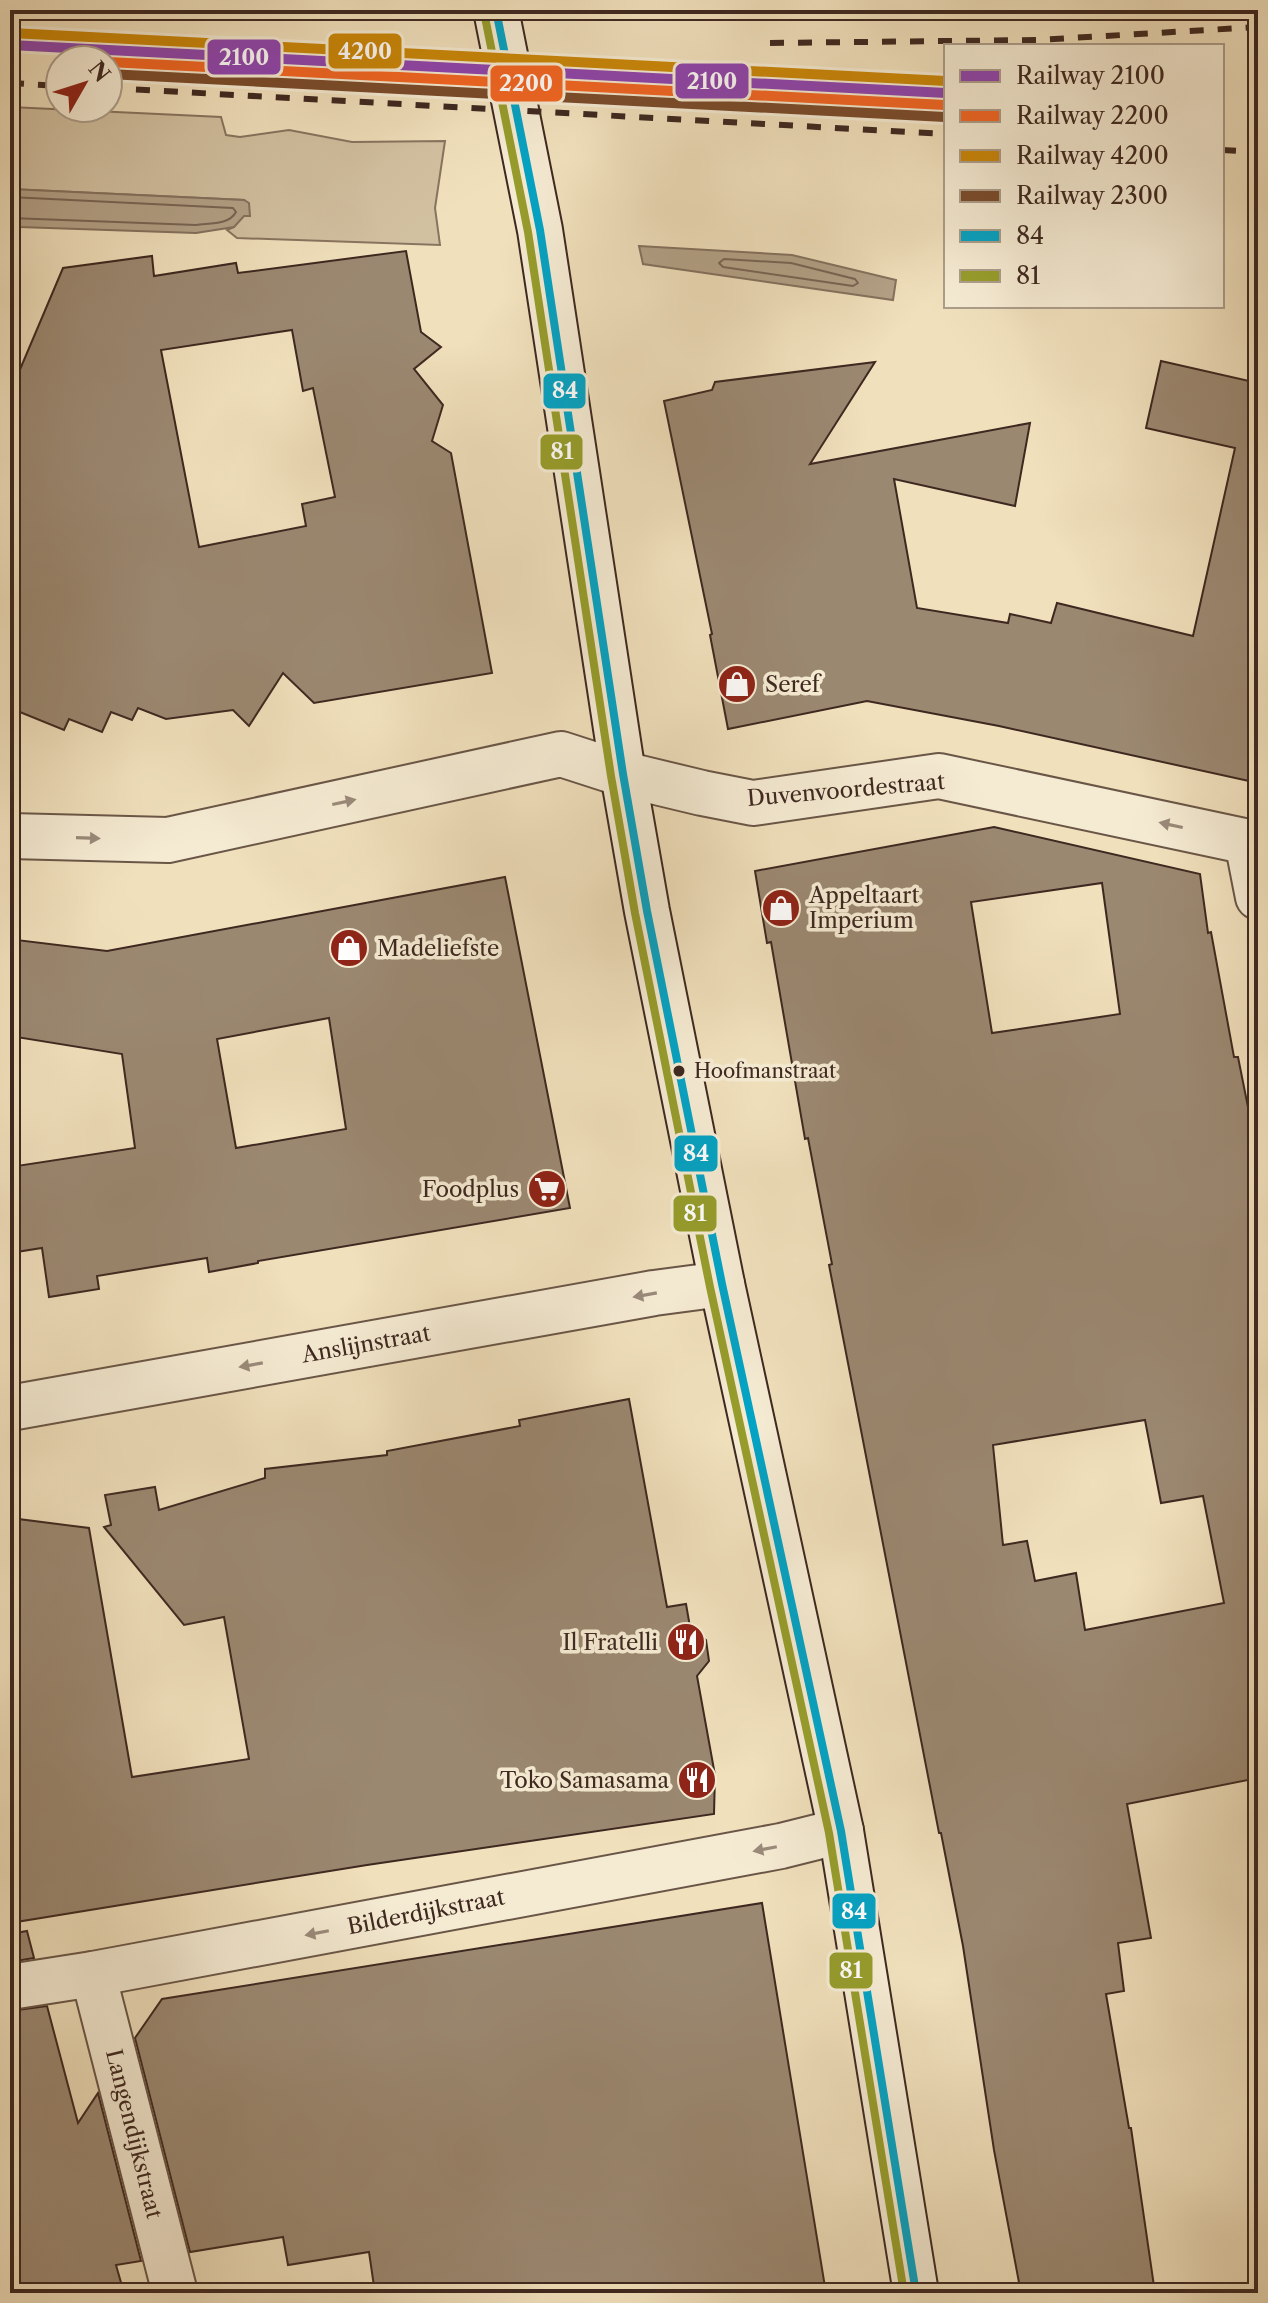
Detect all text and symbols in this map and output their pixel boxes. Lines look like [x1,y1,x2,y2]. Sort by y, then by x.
line badge: 4200 [327,32,403,70]
line badge: 2100 [206,38,282,76]
text: 4200 [338,38,392,65]
north arrow [44,44,124,124]
text: 2100 [219,44,269,71]
legend [944,44,1224,308]
text: N [83,56,116,88]
text: Railway 2100 [1016,61,1165,90]
line badge: 2100 [674,62,750,100]
line badge: 2200 [489,64,564,103]
text: 2100 [687,68,737,95]
text: 2200 [499,70,553,97]
text: Railway 2200 [1016,101,1169,130]
text: Railway 4200 [1016,141,1169,170]
text: Railway 2300 [1016,181,1168,210]
text: 84 [1016,221,1044,250]
text: 81 [1016,261,1040,290]
line badge: 84 [542,372,587,410]
text: 84 [552,377,578,404]
line badge: 81 [539,433,584,471]
text: 81 [550,438,574,465]
shop icon: Seref [716,663,758,705]
place label: Seref [765,671,823,698]
street label: Duvenvoordestraat [746,768,946,812]
one-way arrow [332,795,357,808]
one-way arrow [1158,818,1183,831]
one-way arrow [76,831,101,844]
place label: Appeltaart Imperium [808,882,920,934]
shop icon: Appeltaart Imperium [760,887,802,929]
shop icon: Madeliefste [328,927,370,969]
place label: Madeliefste [377,935,499,962]
place label: Hoofmanstraat [694,1059,836,1083]
marker: Hoofmanstraat [671,1063,687,1079]
line badge: 84 [673,1134,719,1173]
text: 84 [683,1140,709,1167]
supermarket icon: Foodplus [526,1168,568,1210]
place label: Foodplus [422,1176,519,1203]
line badge: 81 [672,1194,718,1233]
text: 81 [683,1200,707,1227]
one-way arrow [632,1289,657,1301]
street label: Anslijnstraat [299,1319,433,1369]
one-way arrow [238,1359,263,1371]
restaurant icon: Il Fratelli [665,1621,707,1663]
place label: Il Fratelli [562,1629,658,1656]
restaurant icon: Toko Samasama [676,1759,718,1801]
place label: Toko Samasama [500,1767,669,1794]
one-way arrow [752,1844,777,1856]
street label: Bilderdijkstraat [345,1883,507,1940]
line badge: 84 [831,1892,877,1930]
text: 84 [841,1898,867,1925]
one-way arrow [304,1927,329,1939]
line badge: 81 [828,1951,874,1990]
text: 81 [839,1957,863,1984]
street label: Langendijkstraat [100,2046,168,2222]

